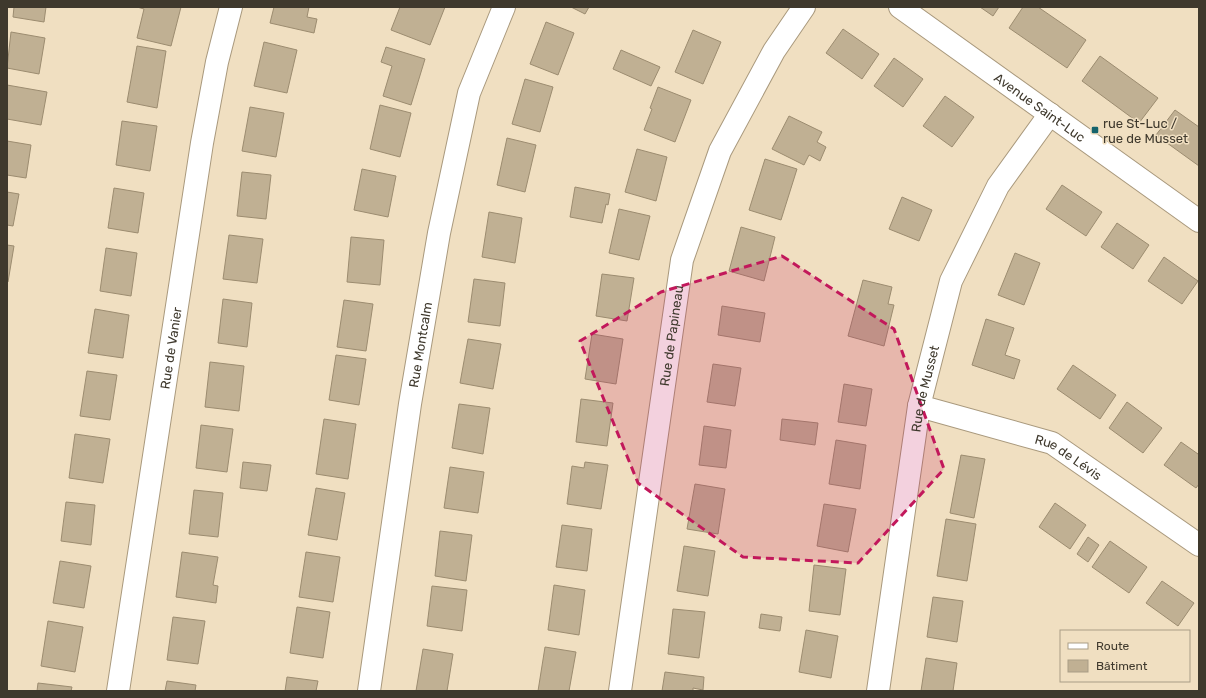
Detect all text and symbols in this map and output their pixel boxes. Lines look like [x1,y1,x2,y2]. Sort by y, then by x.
street label: Avenue Saint-Luc [991,69,1088,145]
place label: rue St-Luc / rue de Musset [1103,116,1188,146]
marker: rue St-Luc / rue de Musset [1090,125,1100,135]
street label: Rue de Papineau [656,284,686,387]
street label: Rue Montcalm [405,301,435,389]
street label: Rue de Vanier [157,306,184,390]
street label: Rue de Musset [908,344,942,433]
street label: Rue de Lévis [1033,431,1105,483]
legend [1060,630,1190,682]
text: Route [1096,639,1130,653]
text: Bâtiment [1096,659,1148,673]

